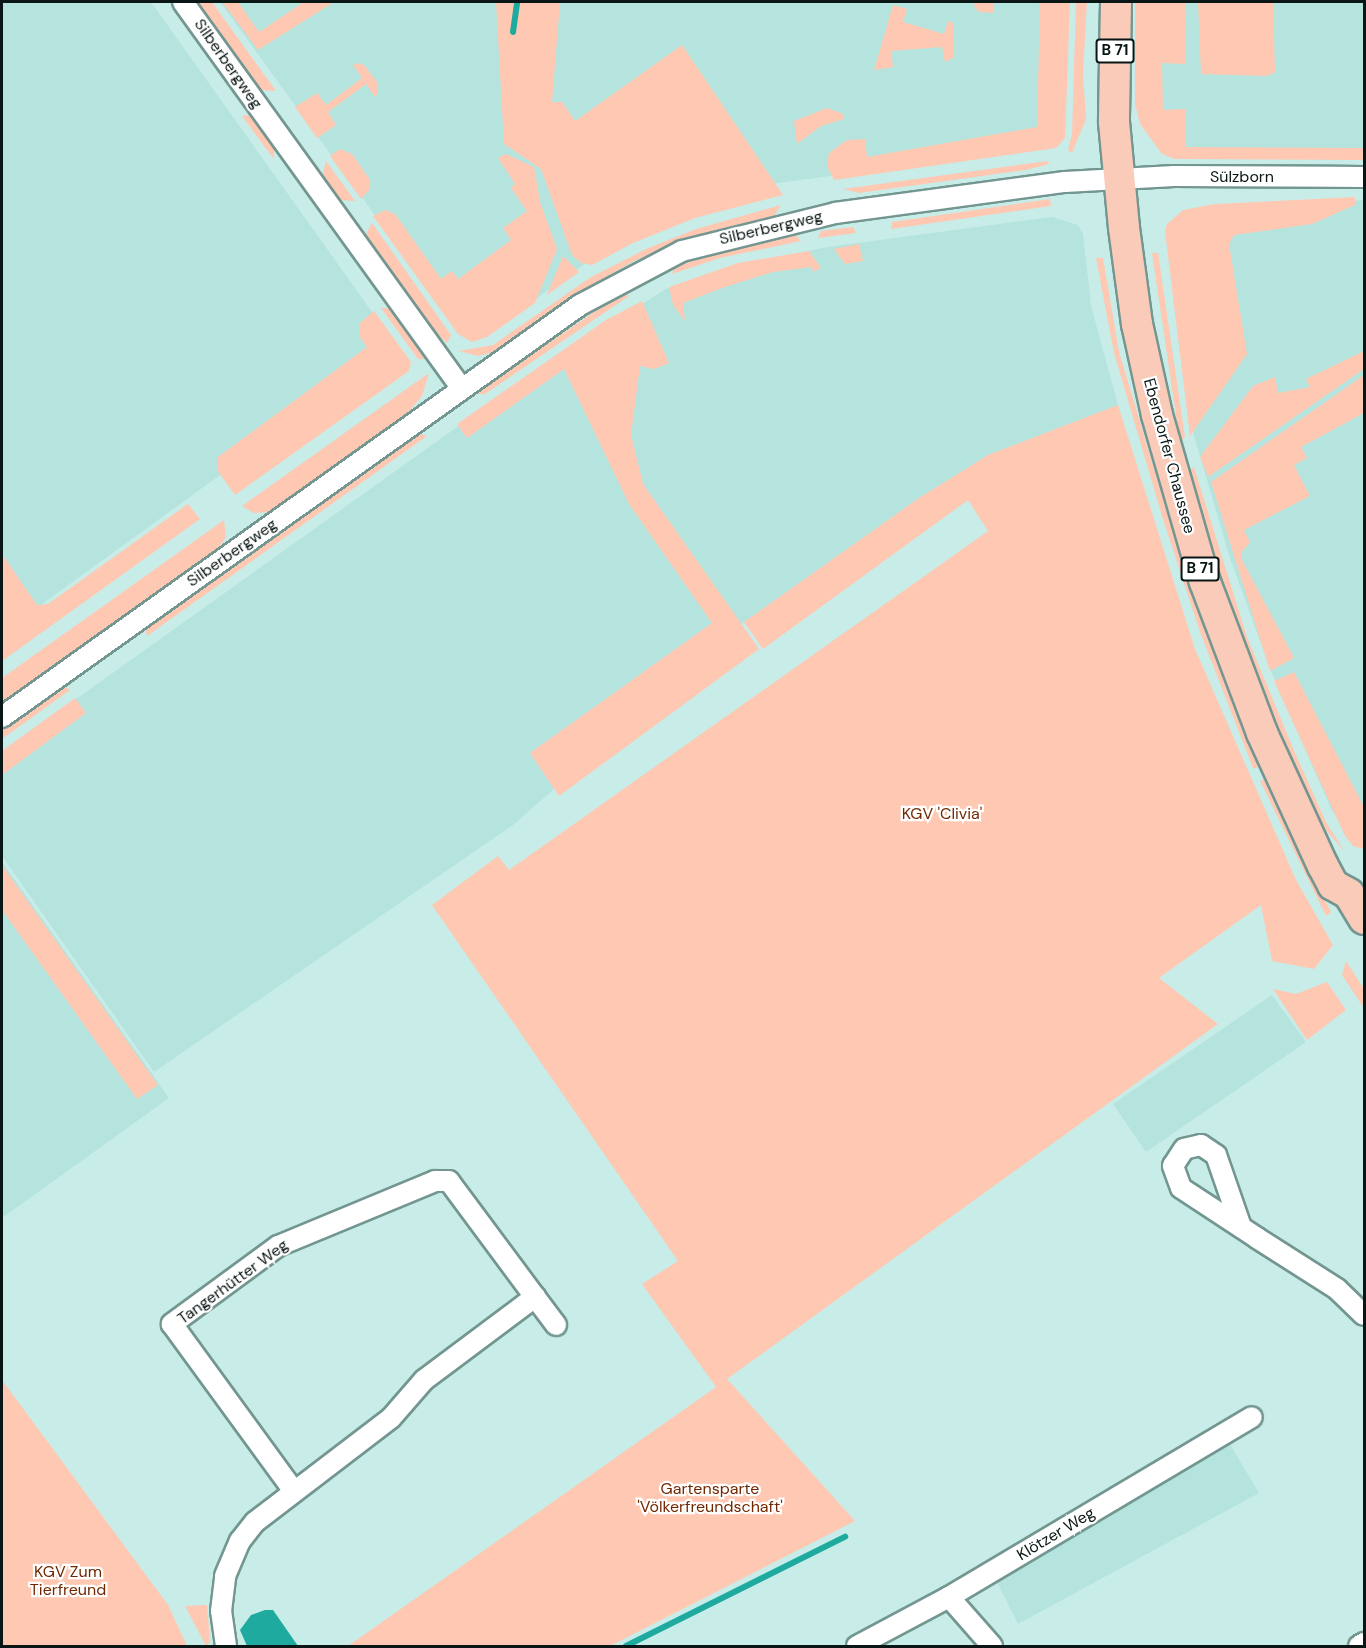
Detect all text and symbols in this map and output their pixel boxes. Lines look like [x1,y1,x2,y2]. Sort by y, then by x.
street label: Silberbergweg [190,15,266,113]
road number: B 71 [1096,39,1134,63]
street label: Sülzborn [1210,167,1274,187]
street label: Silberbergweg [718,207,824,249]
street label: Ebendorfer Chaussee [1139,376,1199,536]
street label: Silberbergweg [183,515,281,591]
road number: B 71 [1180,557,1220,581]
park label: KGV 'Clivia' [902,804,982,824]
street label: Tangerhütter Weg [174,1235,292,1329]
park label: Gartensparte 'Völkerfreundschaft' [637,1479,783,1517]
street label: Klötzer Weg [1014,1503,1098,1565]
park label: KGV Zum Tierfreund [30,1562,106,1600]

